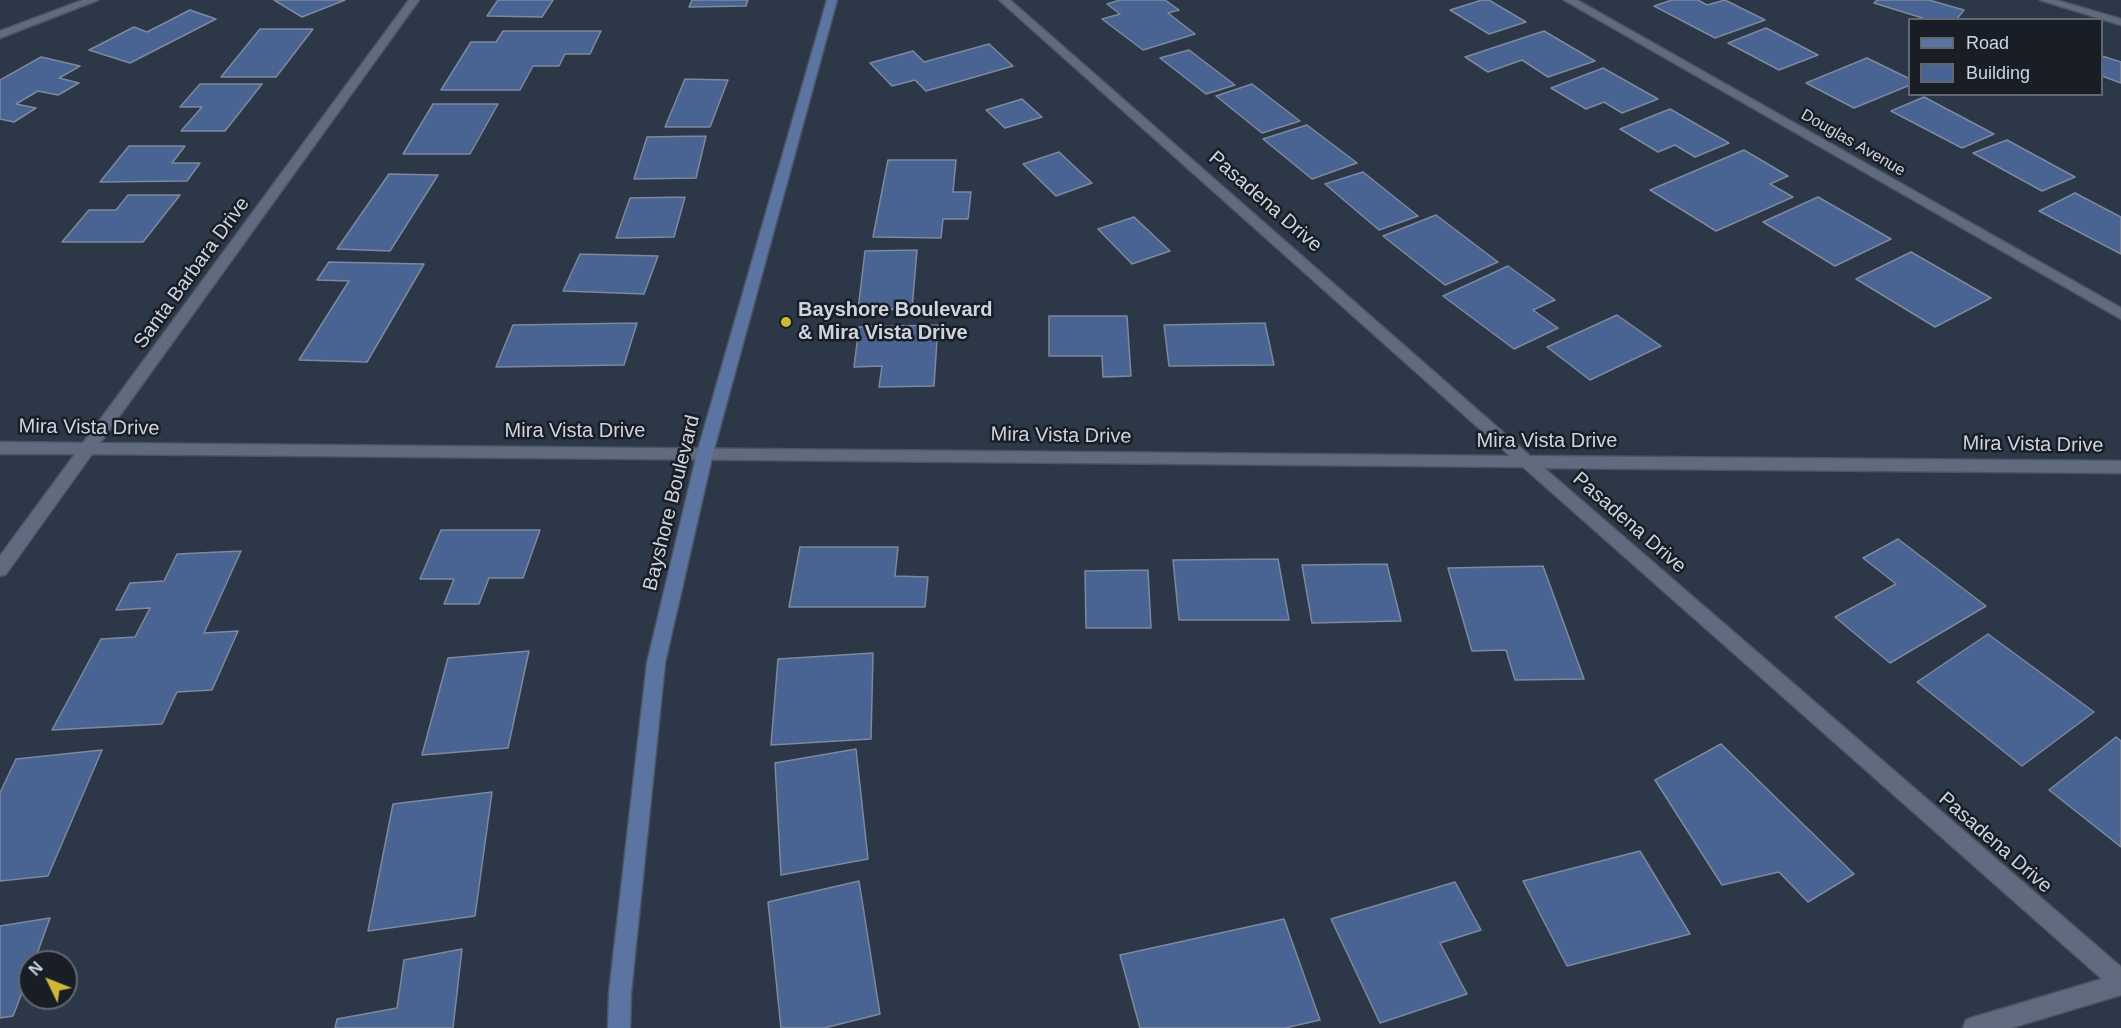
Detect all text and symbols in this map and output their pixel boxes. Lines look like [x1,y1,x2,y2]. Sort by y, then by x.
legend [1908,18,2103,96]
text: Road [1966,33,2009,53]
text: Building [1966,63,2030,83]
street label: Douglas Avenue [1797,105,1909,181]
street label: Pasadena Drive [1203,146,1327,258]
street label: Santa Barbara Drive [129,193,255,353]
place label: Bayshore Boulevard & Mira Vista Drive [798,298,993,345]
marker: Bayshore Boulevard & Mira Vista Drive [779,315,793,329]
street label: Bayshore Boulevard [639,413,705,593]
street label: Mira Vista Drive [18,415,160,441]
street label: Mira Vista Drive [505,419,645,443]
street label: Mira Vista Drive [990,423,1132,449]
street label: Mira Vista Drive [1477,429,1617,453]
street label: Mira Vista Drive [1962,432,2104,458]
street label: Pasadena Drive [1567,467,1691,579]
street label: Pasadena Drive [1933,787,2057,899]
north arrow [18,950,78,1010]
text: N [26,959,46,979]

